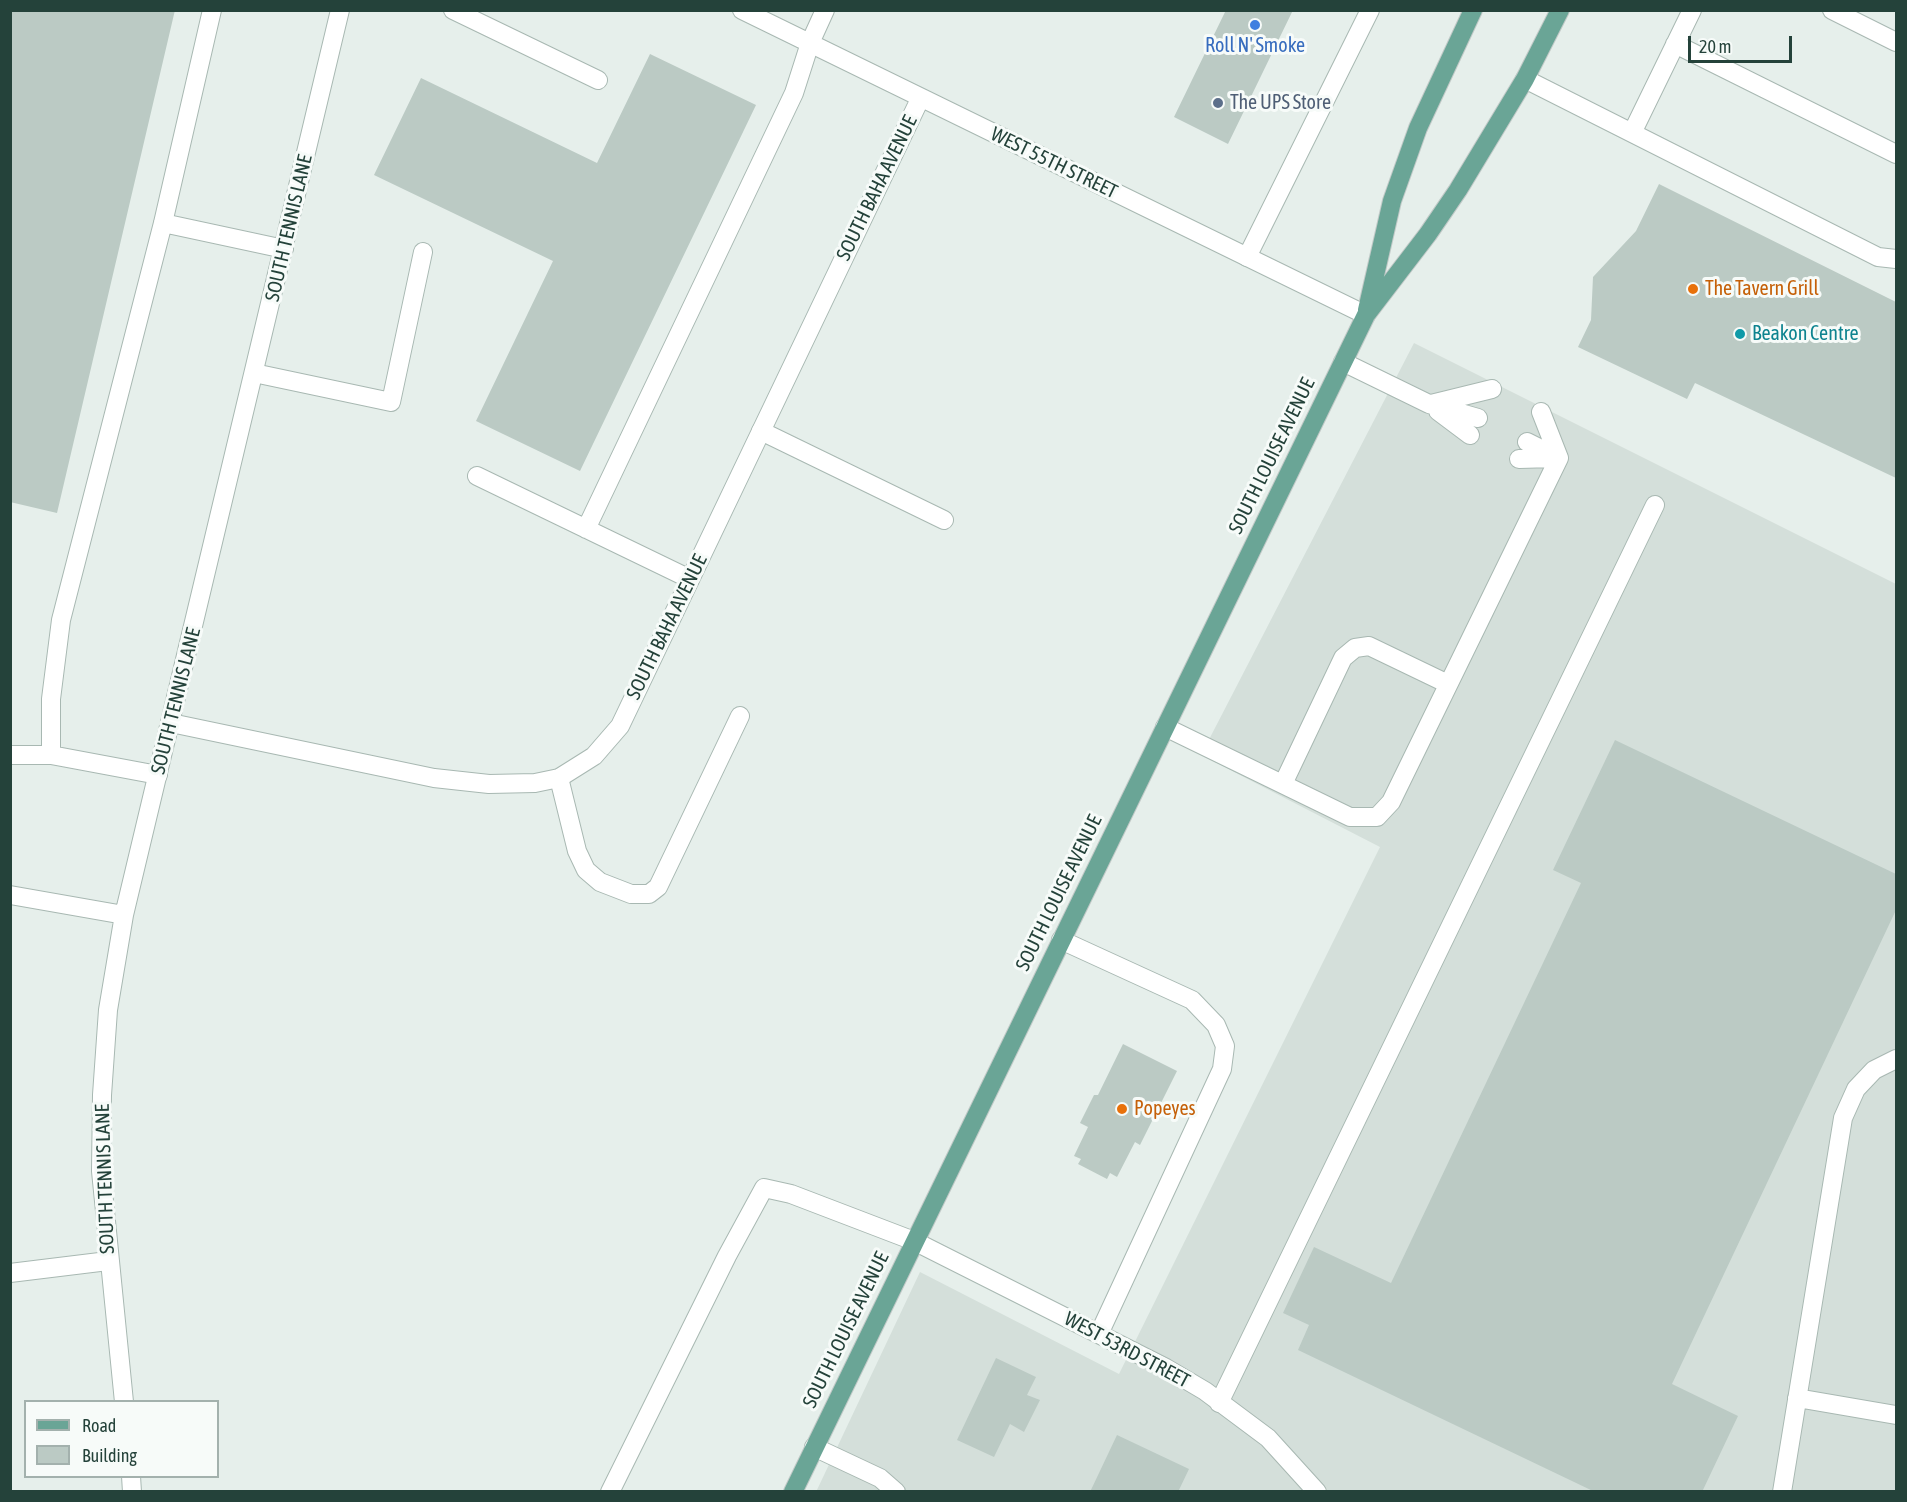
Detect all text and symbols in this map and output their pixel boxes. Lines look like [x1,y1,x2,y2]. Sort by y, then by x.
marker: Roll N' Smoke [1248,18,1262,32]
scale bar [1691,24,1794,62]
place label: Roll N' Smoke [1205,34,1305,58]
text: 20 m [1699,36,1731,57]
place label: The UPS Store [1230,91,1331,115]
marker: The UPS Store [1211,96,1225,110]
street label: SOUTH BAHA AVENUE [832,112,922,264]
street label: WEST 55TH STREET [987,122,1121,204]
street label: SOUTH TENNIS LANE [260,152,318,304]
place label: The Tavern Grill [1705,277,1819,301]
marker: The Tavern Grill [1686,282,1700,296]
place label: Beakon Centre [1752,322,1859,346]
marker: Beakon Centre [1733,327,1747,341]
street label: SOUTH LOUISE AVENUE [1224,374,1320,538]
street label: SOUTH BAHA AVENUE [622,551,712,703]
street label: SOUTH TENNIS LANE [146,625,206,777]
street label: SOUTH LOUISE AVENUE [1011,811,1107,975]
place label: Popeyes [1134,1097,1196,1121]
marker: Popeyes [1115,1102,1129,1116]
street label: SOUTH TENNIS LANE [90,1104,120,1254]
street label: SOUTH LOUISE AVENUE [798,1248,894,1412]
street label: WEST 53RD STREET [1060,1307,1194,1393]
legend [24,1400,219,1478]
text: Road [82,1415,116,1436]
text: Building [82,1445,137,1466]

